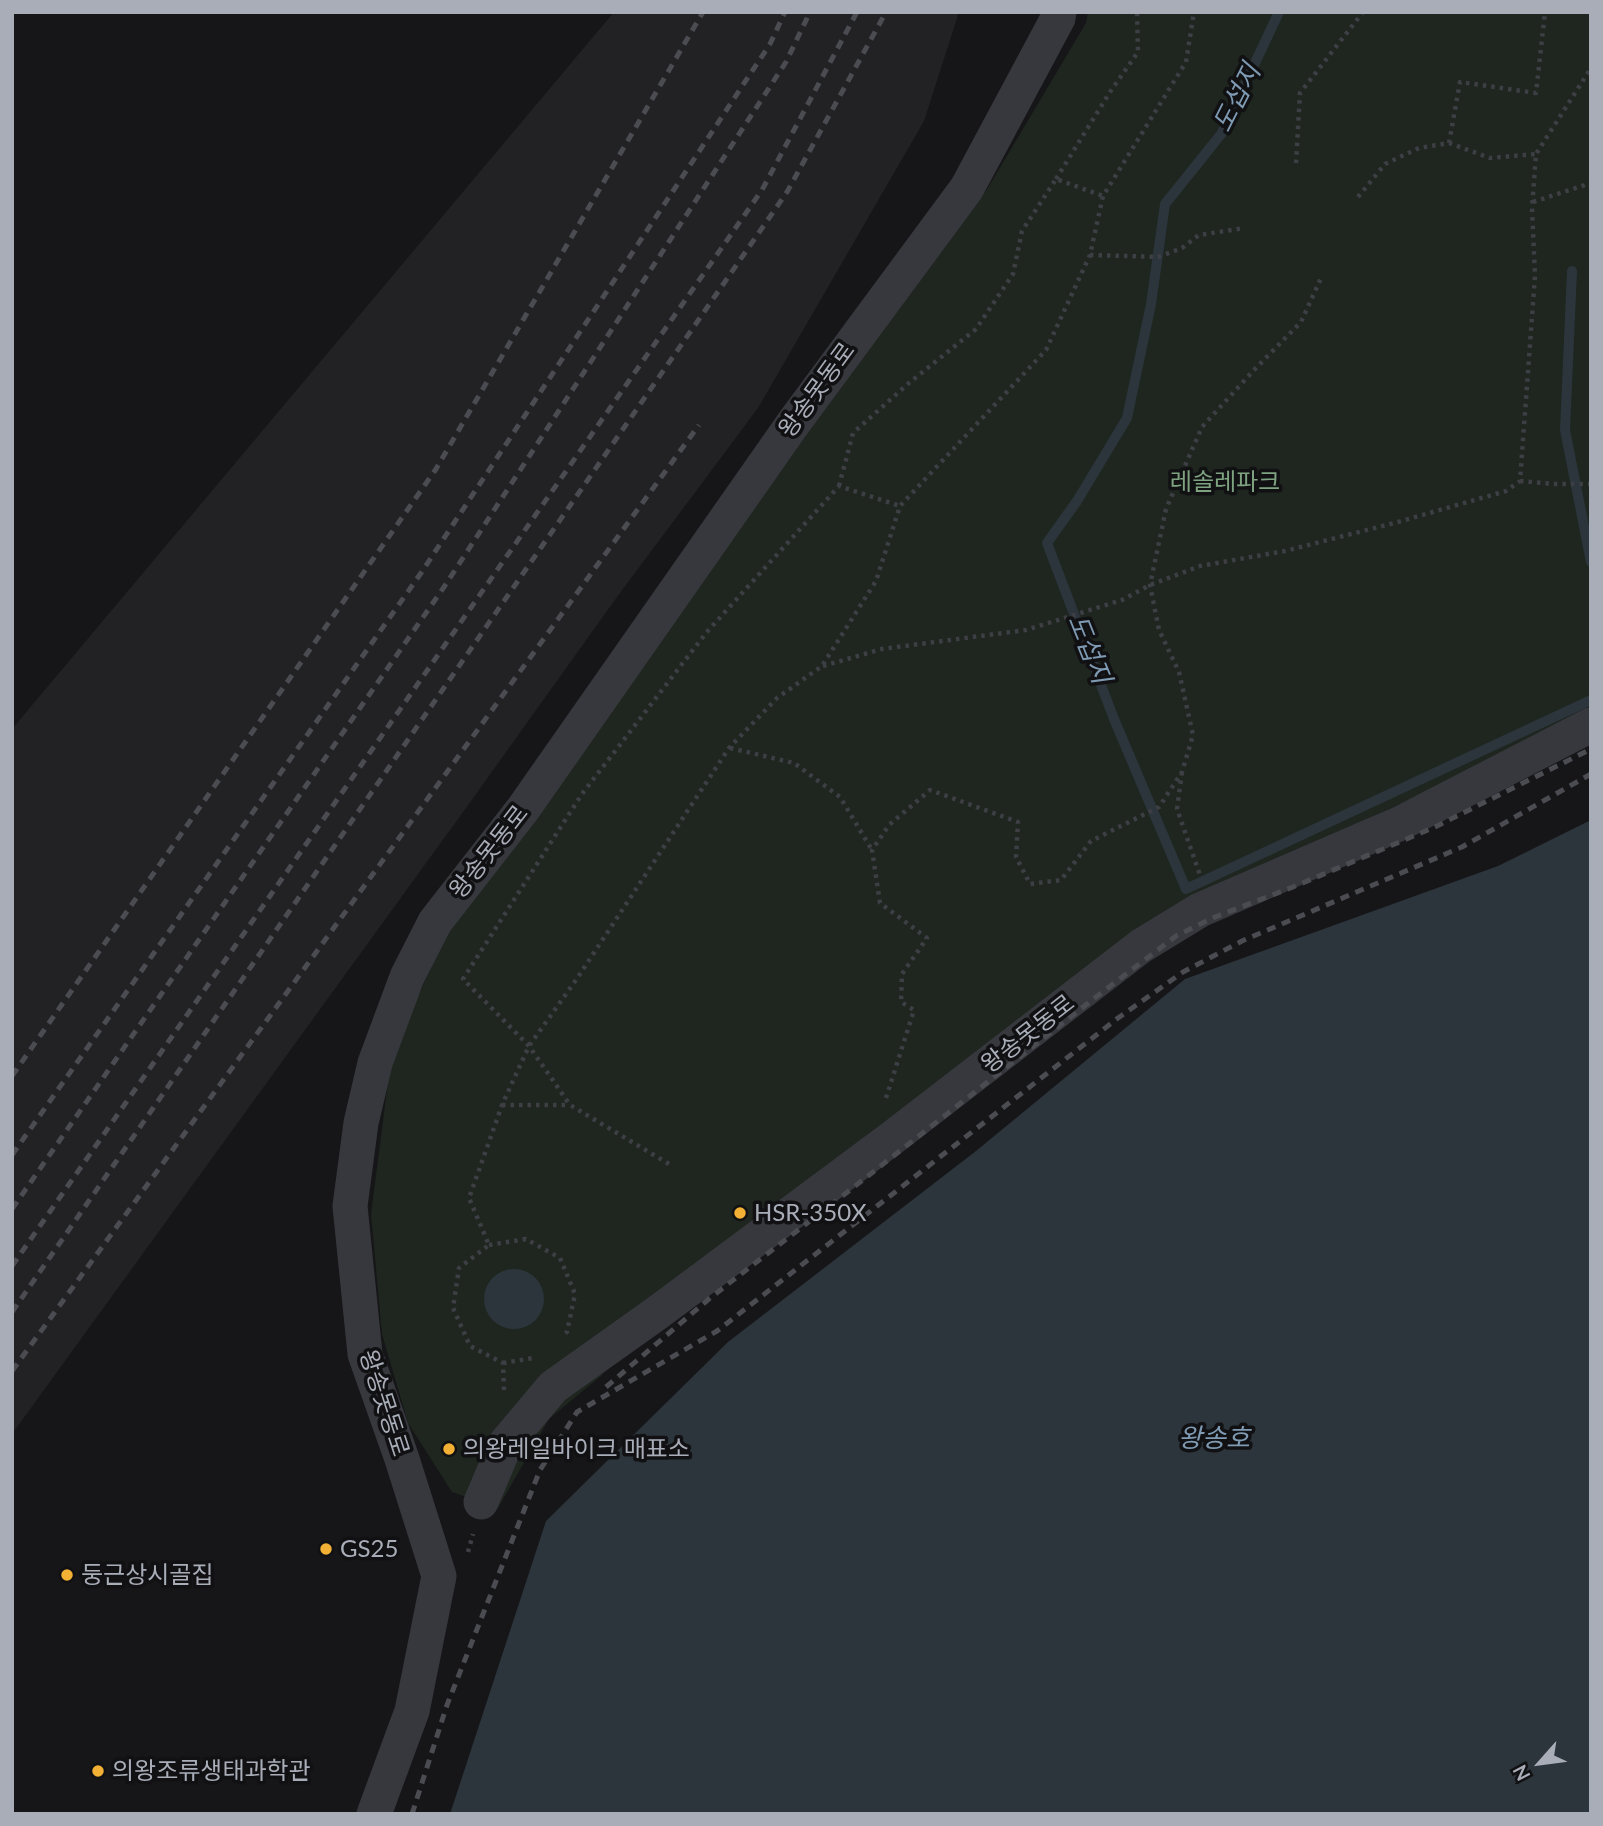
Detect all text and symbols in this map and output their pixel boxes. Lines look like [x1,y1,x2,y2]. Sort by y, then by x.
water label: 도섭지 [1207,59,1267,137]
street label: 왕송못동로 [773,337,861,443]
park label: 레솔레파크 [1170,468,1280,496]
water label: 도섭지 [1061,610,1117,688]
street label: 왕송못동로 [444,800,534,904]
street label: 왕송못동로 [976,989,1080,1079]
place label: HSR-350X [754,1199,867,1227]
marker: HSR-350X [732,1205,748,1221]
street label: 왕송못동로 [353,1346,415,1460]
water label: 왕송호 [1178,1423,1250,1455]
place label: 의왕레일바이크 매표소 [463,1435,690,1463]
marker: 의왕레일바이크 매표소 [441,1441,457,1457]
place label: GS25 [340,1535,398,1563]
marker: GS25 [318,1541,334,1557]
place label: 둥근상시골집 [81,1561,213,1589]
marker: 둥근상시골집 [59,1567,75,1583]
north arrow [1505,1728,1575,1798]
place label: 의왕조류생태과학관 [112,1757,311,1785]
text: N [1507,1761,1535,1785]
marker: 의왕조류생태과학관 [90,1763,106,1779]

